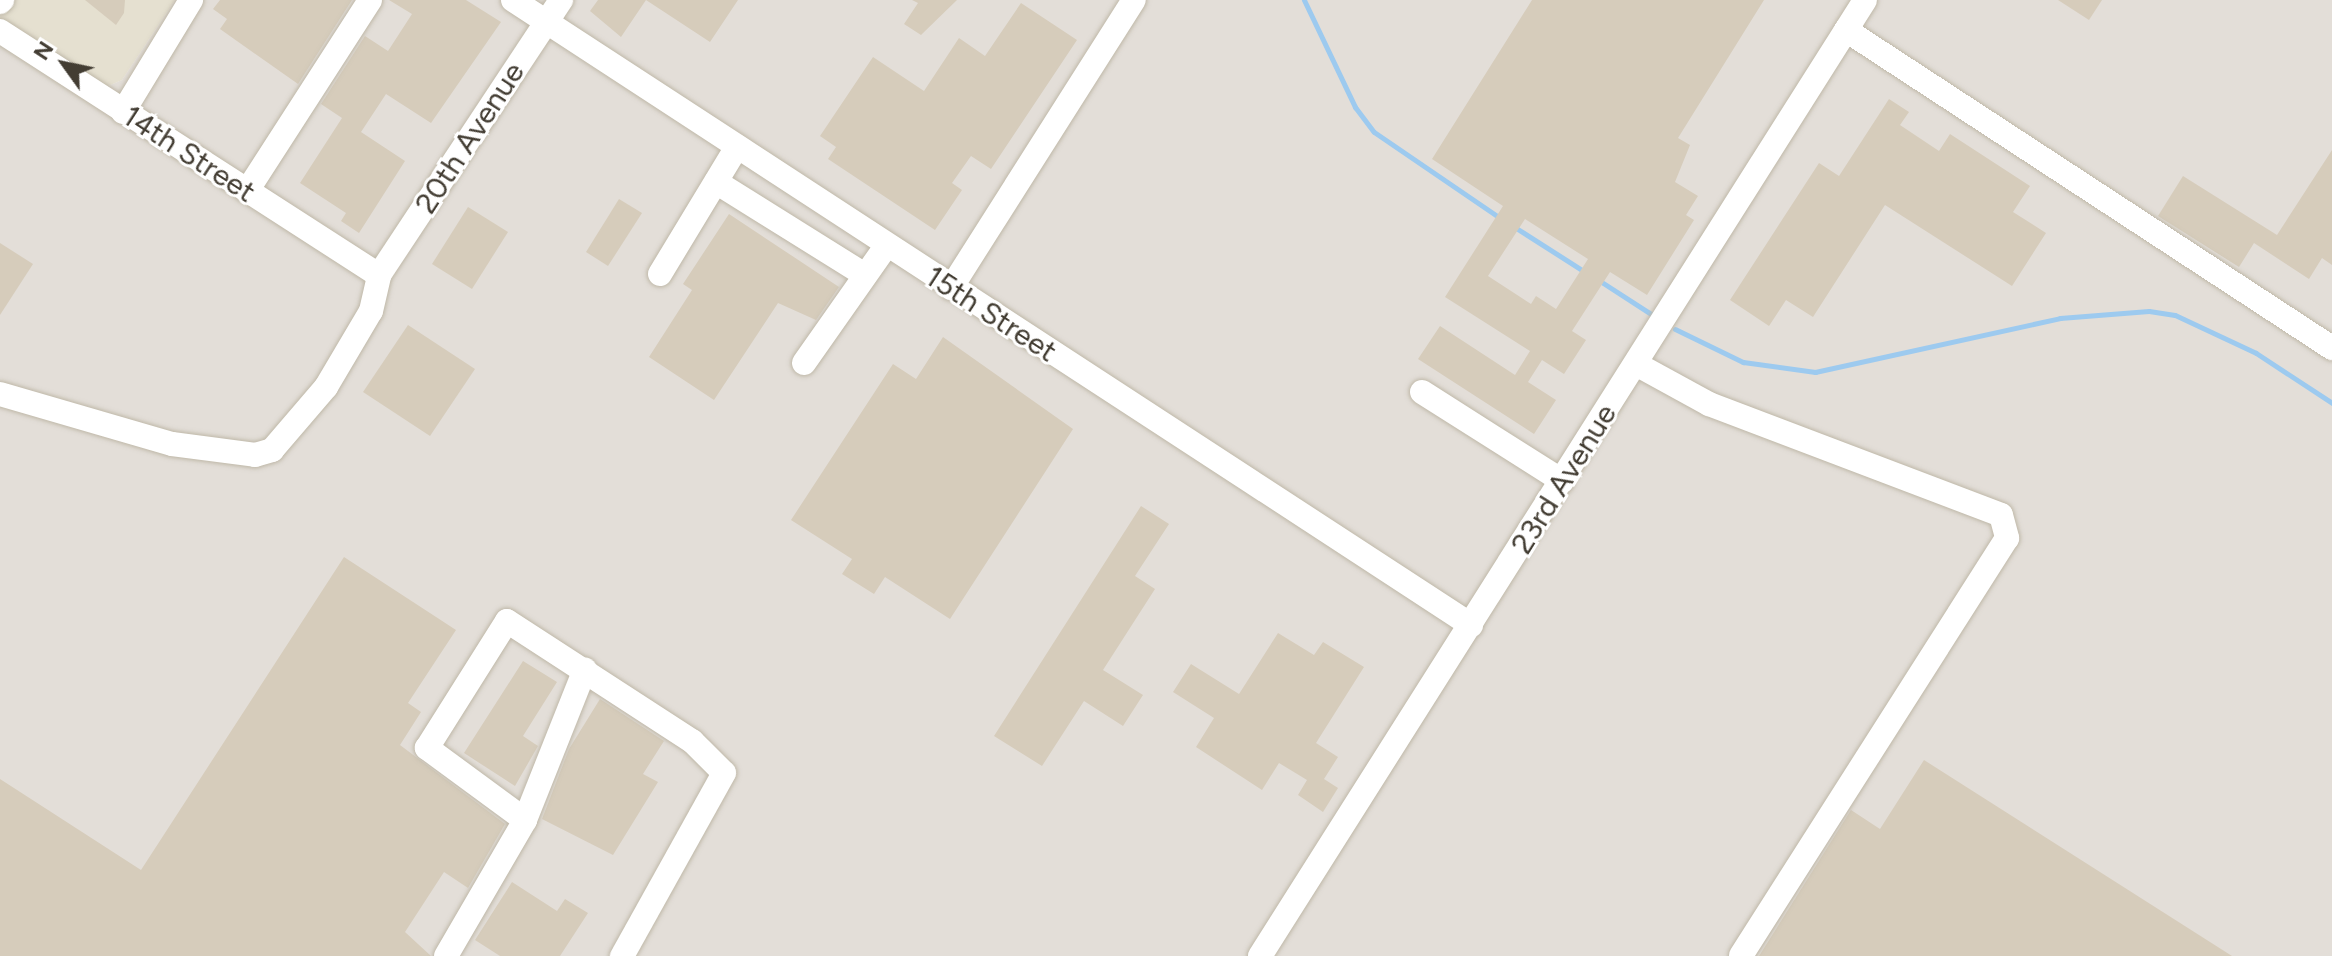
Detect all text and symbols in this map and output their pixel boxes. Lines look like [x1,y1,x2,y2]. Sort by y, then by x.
north arrow [24,24,104,104]
text: N [27,36,59,65]
street label: 20th Avenue [408,56,532,220]
street label: 14th Street [116,98,262,210]
street label: 15th Street [919,258,1063,370]
street label: 23rd Avenue [1504,398,1624,560]

